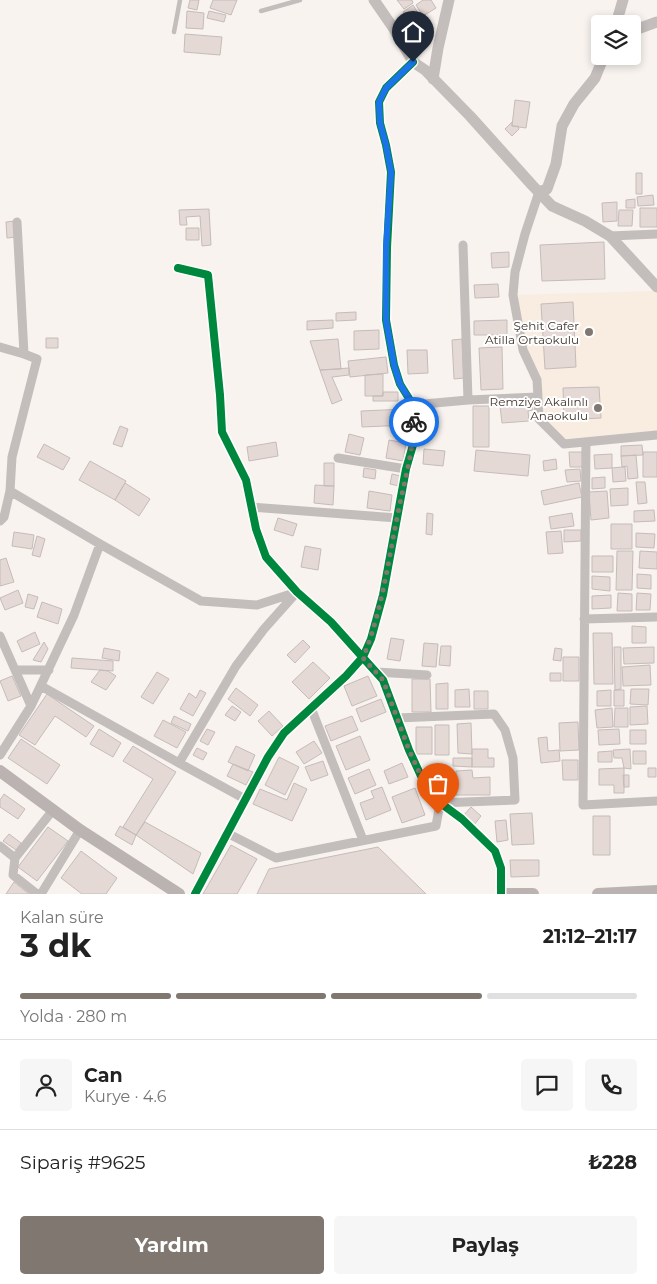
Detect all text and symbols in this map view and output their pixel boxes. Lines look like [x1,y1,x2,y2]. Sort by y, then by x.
pin [392,11,434,62]
map controls [591,15,641,65]
button: layers [591,15,641,65]
icon: home [399,18,427,46]
place label: Şehit Cafer Atilla Ortaokulu [485,318,579,347]
marker: Şehit Cafer Atilla Ortaokulu [583,326,595,338]
place label: Remziye Akalınlı Anaokulu [490,394,588,423]
courier [389,397,439,447]
marker: Remziye Akalınlı Anaokulu [592,402,604,414]
icon: bike [400,408,428,436]
pin [417,763,459,814]
icon: bag [424,770,452,798]
text: Kalan süre [20,908,104,927]
text: 21:12–21:17 [543,925,637,948]
text: 3 dk [20,926,91,965]
text: Yolda · 280 m [20,1007,127,1026]
button: person [20,1059,72,1111]
button: chat [521,1059,573,1111]
button: phone [585,1059,637,1111]
text: Can [84,1064,123,1087]
text: Kurye · 4.6 [84,1087,167,1106]
text: Sipariş #9625 [20,1151,146,1174]
text: ₺228 [588,1151,637,1174]
button: Yardım [20,1216,324,1274]
button: Paylaş [334,1216,637,1274]

